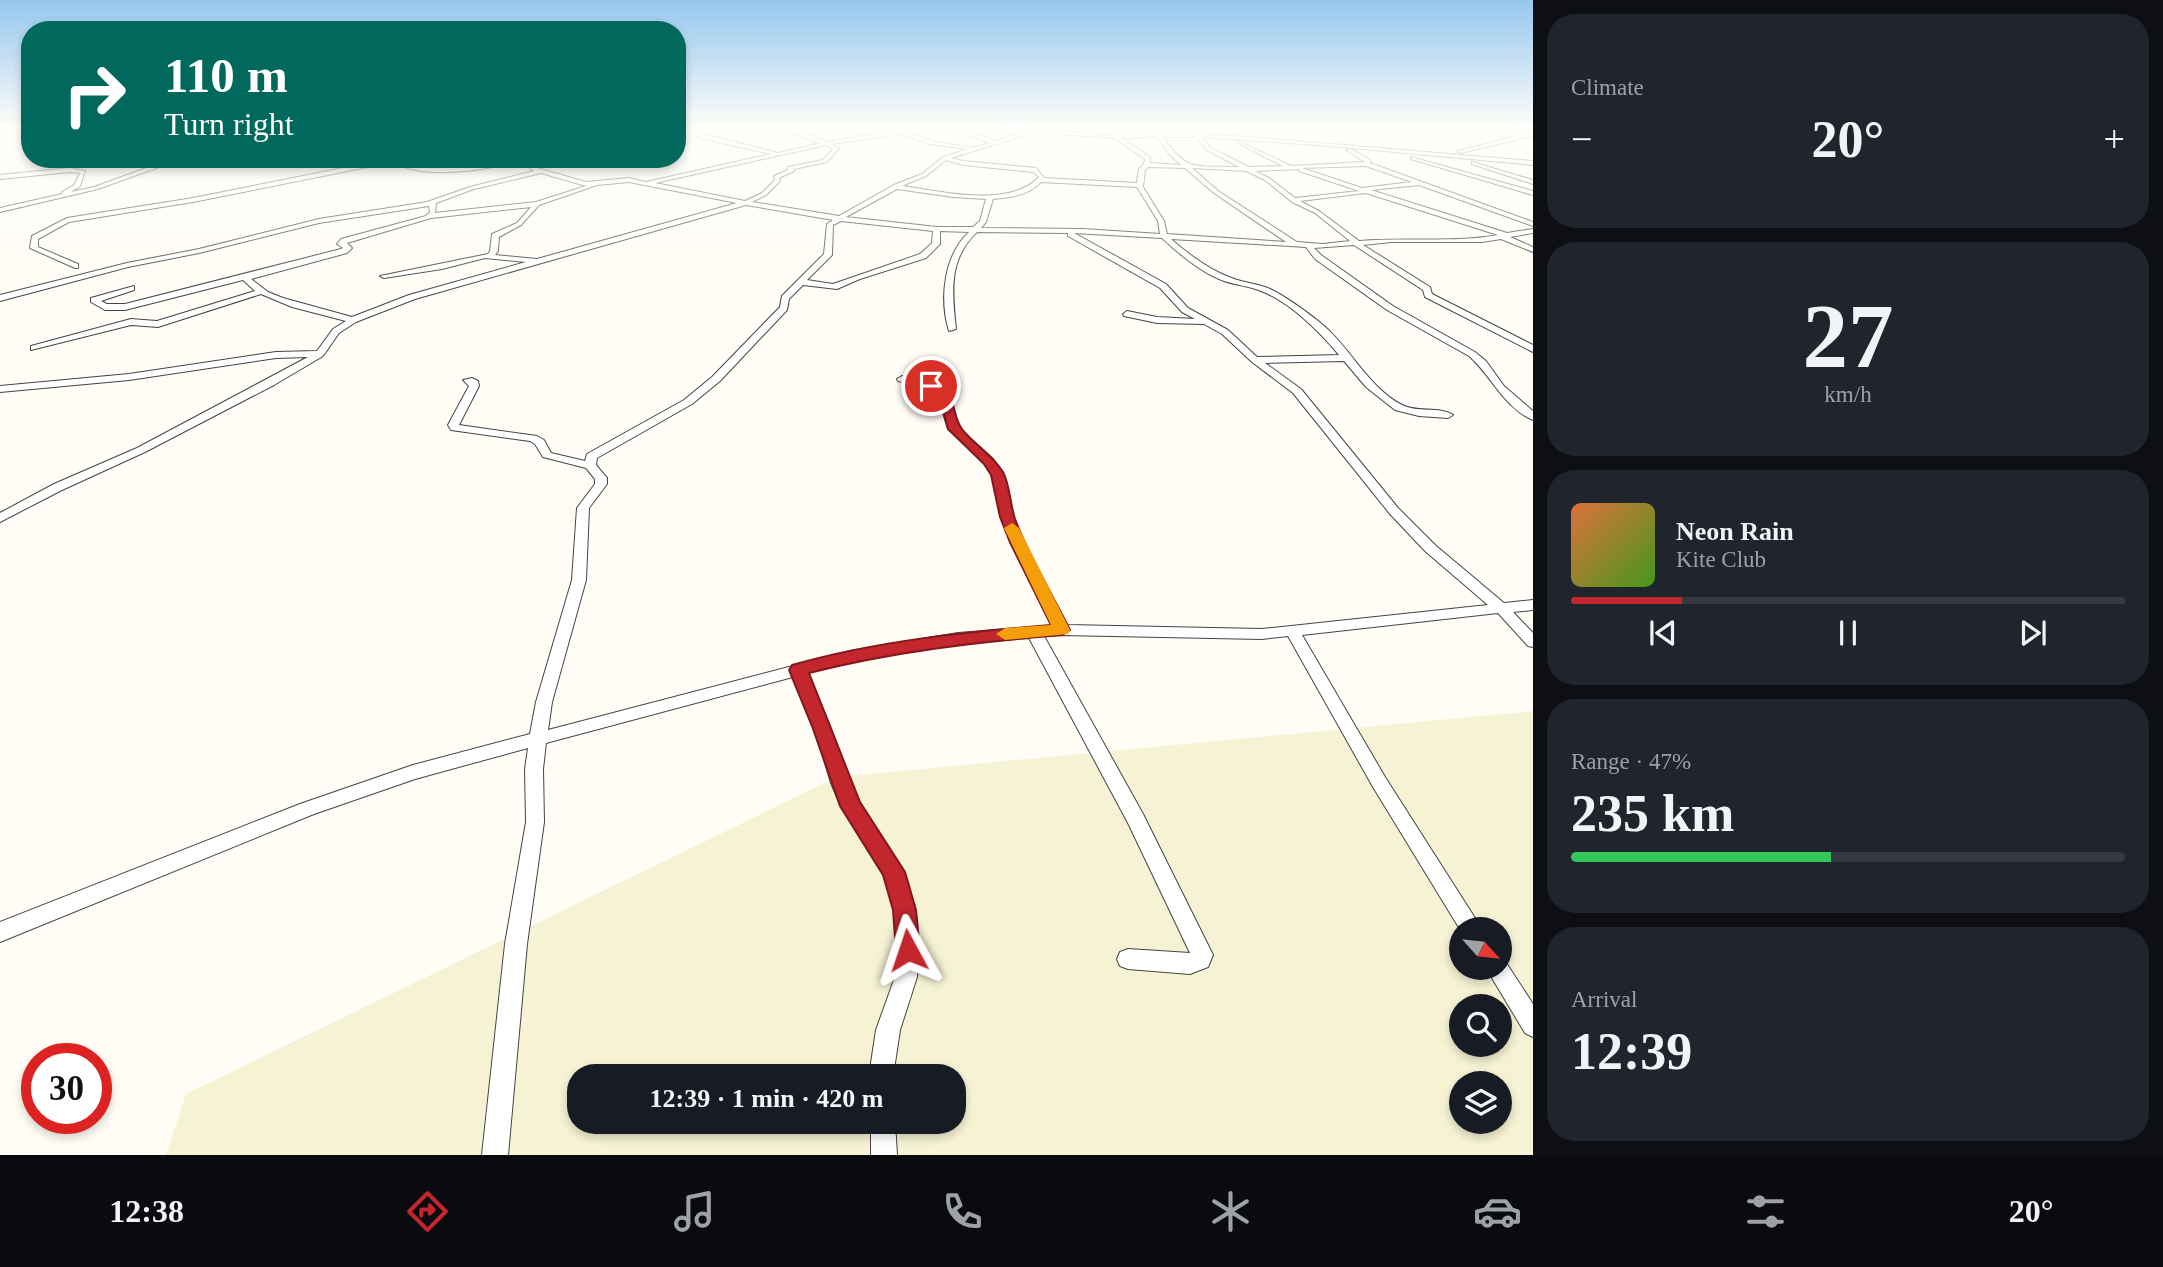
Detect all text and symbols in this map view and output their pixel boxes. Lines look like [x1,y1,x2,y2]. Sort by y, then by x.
text: 110 m [164,48,288,103]
icon: right [49,49,140,140]
text: Climate [1571,75,1644,100]
text: Turn right [164,106,294,142]
text: 20° [1812,111,1884,168]
text: − [1571,118,1592,160]
text: + [2104,118,2125,160]
text: 27 [1803,286,1894,387]
pin [901,356,961,416]
icon: arrive [912,367,950,405]
text: km/h [1824,382,1872,407]
text: Neon Rain [1676,517,1794,546]
text: Kite Club [1676,547,1766,572]
icon: previous [1644,614,1682,652]
icon: pause [1829,614,1867,652]
icon: next [2014,614,2052,652]
text: Range · 47% [1571,749,1691,774]
text: 235 km [1571,785,1734,842]
position arrow [871,913,945,987]
north arrow [1449,917,1512,980]
map controls [1449,917,1512,1134]
text: Arrival [1571,987,1637,1012]
button: search [1449,994,1512,1057]
text: 12:39 [1571,1023,1692,1080]
speed limit sign: 30 [21,1043,112,1134]
button: layers [1449,1071,1512,1134]
text: 12:39 · 1 min · 420 m [650,1084,884,1113]
icon: directions [403,1187,452,1236]
icon: music [670,1187,719,1236]
icon: phone [938,1187,987,1236]
icon: climate [1206,1187,1255,1236]
icon: car [1473,1187,1522,1236]
icon: filters [1741,1187,1790,1236]
text: 12:38 [109,1193,184,1229]
text: 20° [2009,1193,2054,1229]

